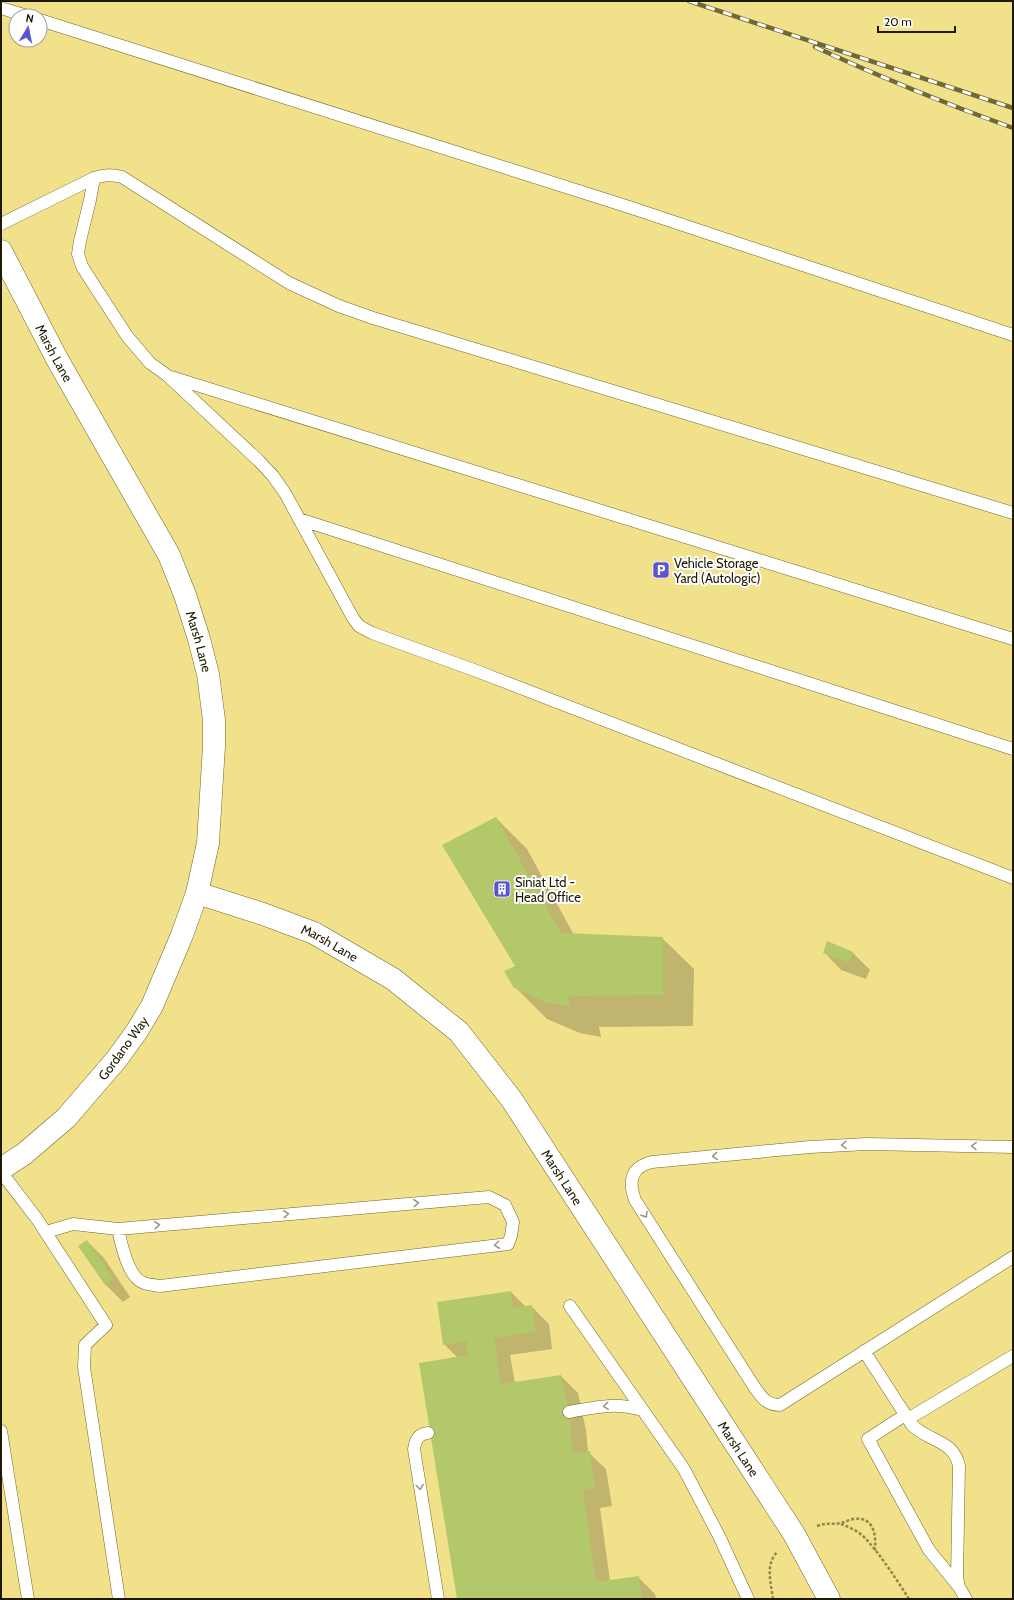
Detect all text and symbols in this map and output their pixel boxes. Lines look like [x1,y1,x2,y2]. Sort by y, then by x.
north arrow [8,8,48,48]
scale bar [878,8,955,34]
text: N [25,11,35,26]
text: 20 m [884,14,912,29]
street label: Marsh Lane [32,321,76,385]
place label: Vehicle Storage Yard (Autologic) [673,555,760,586]
parking icon: Vehicle Storage Yard (Autologic) [651,560,671,580]
street label: Marsh Lane [183,609,215,674]
place label: Siniat Ltd - Head Office [515,874,581,905]
building icon: Siniat Ltd - Head Office [492,879,512,899]
street label: Marsh Lane [299,921,361,965]
street label: Gordano Way [95,1013,152,1083]
one-way arrow [841,1141,847,1149]
one-way arrow [971,1142,977,1150]
street label: Marsh Lane [538,1146,586,1208]
one-way arrow [712,1152,718,1161]
one-way arrow [413,1199,419,1208]
one-way arrow [283,1210,289,1219]
one-way arrow [640,1210,647,1217]
one-way arrow [154,1221,160,1230]
one-way arrow [494,1240,500,1249]
one-way arrow [603,1401,609,1410]
street label: Marsh Lane [715,1418,763,1480]
one-way arrow [415,1484,424,1490]

